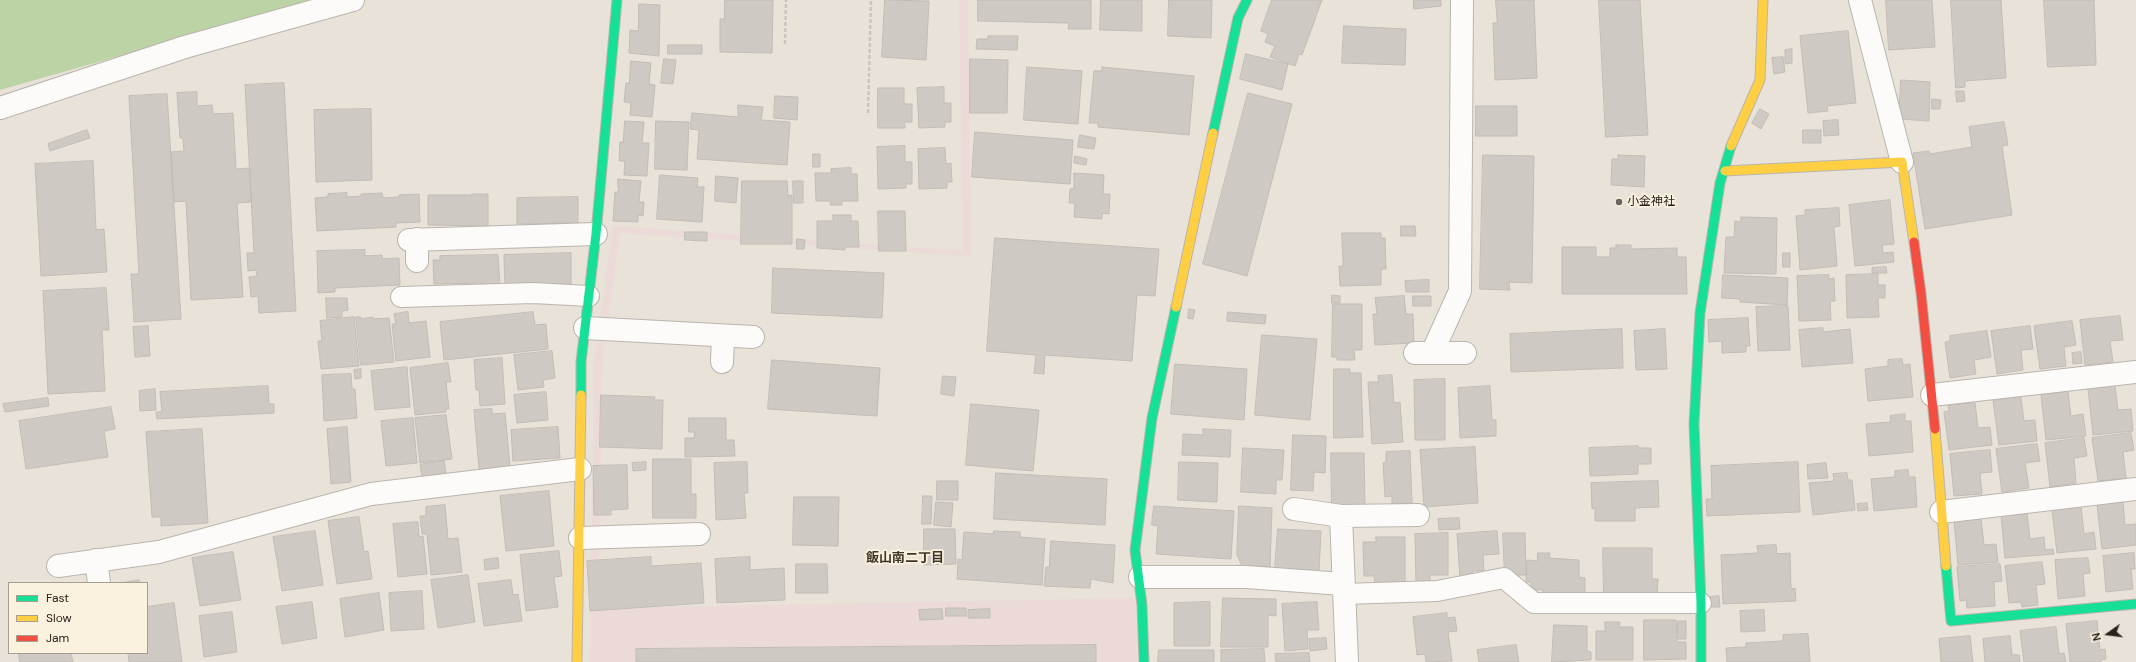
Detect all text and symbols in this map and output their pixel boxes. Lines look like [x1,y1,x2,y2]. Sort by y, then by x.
place label: 小金神社 [1627,195,1675,209]
marker: 小金神社 [1614,197,1624,207]
district label: 飯山南二丁目 [866,551,944,567]
legend [8,582,148,654]
text: Fast [46,590,69,606]
text: Slow [46,610,72,626]
north arrow [2088,614,2128,654]
text: Jam [46,630,69,646]
text: N [2089,631,2104,642]

